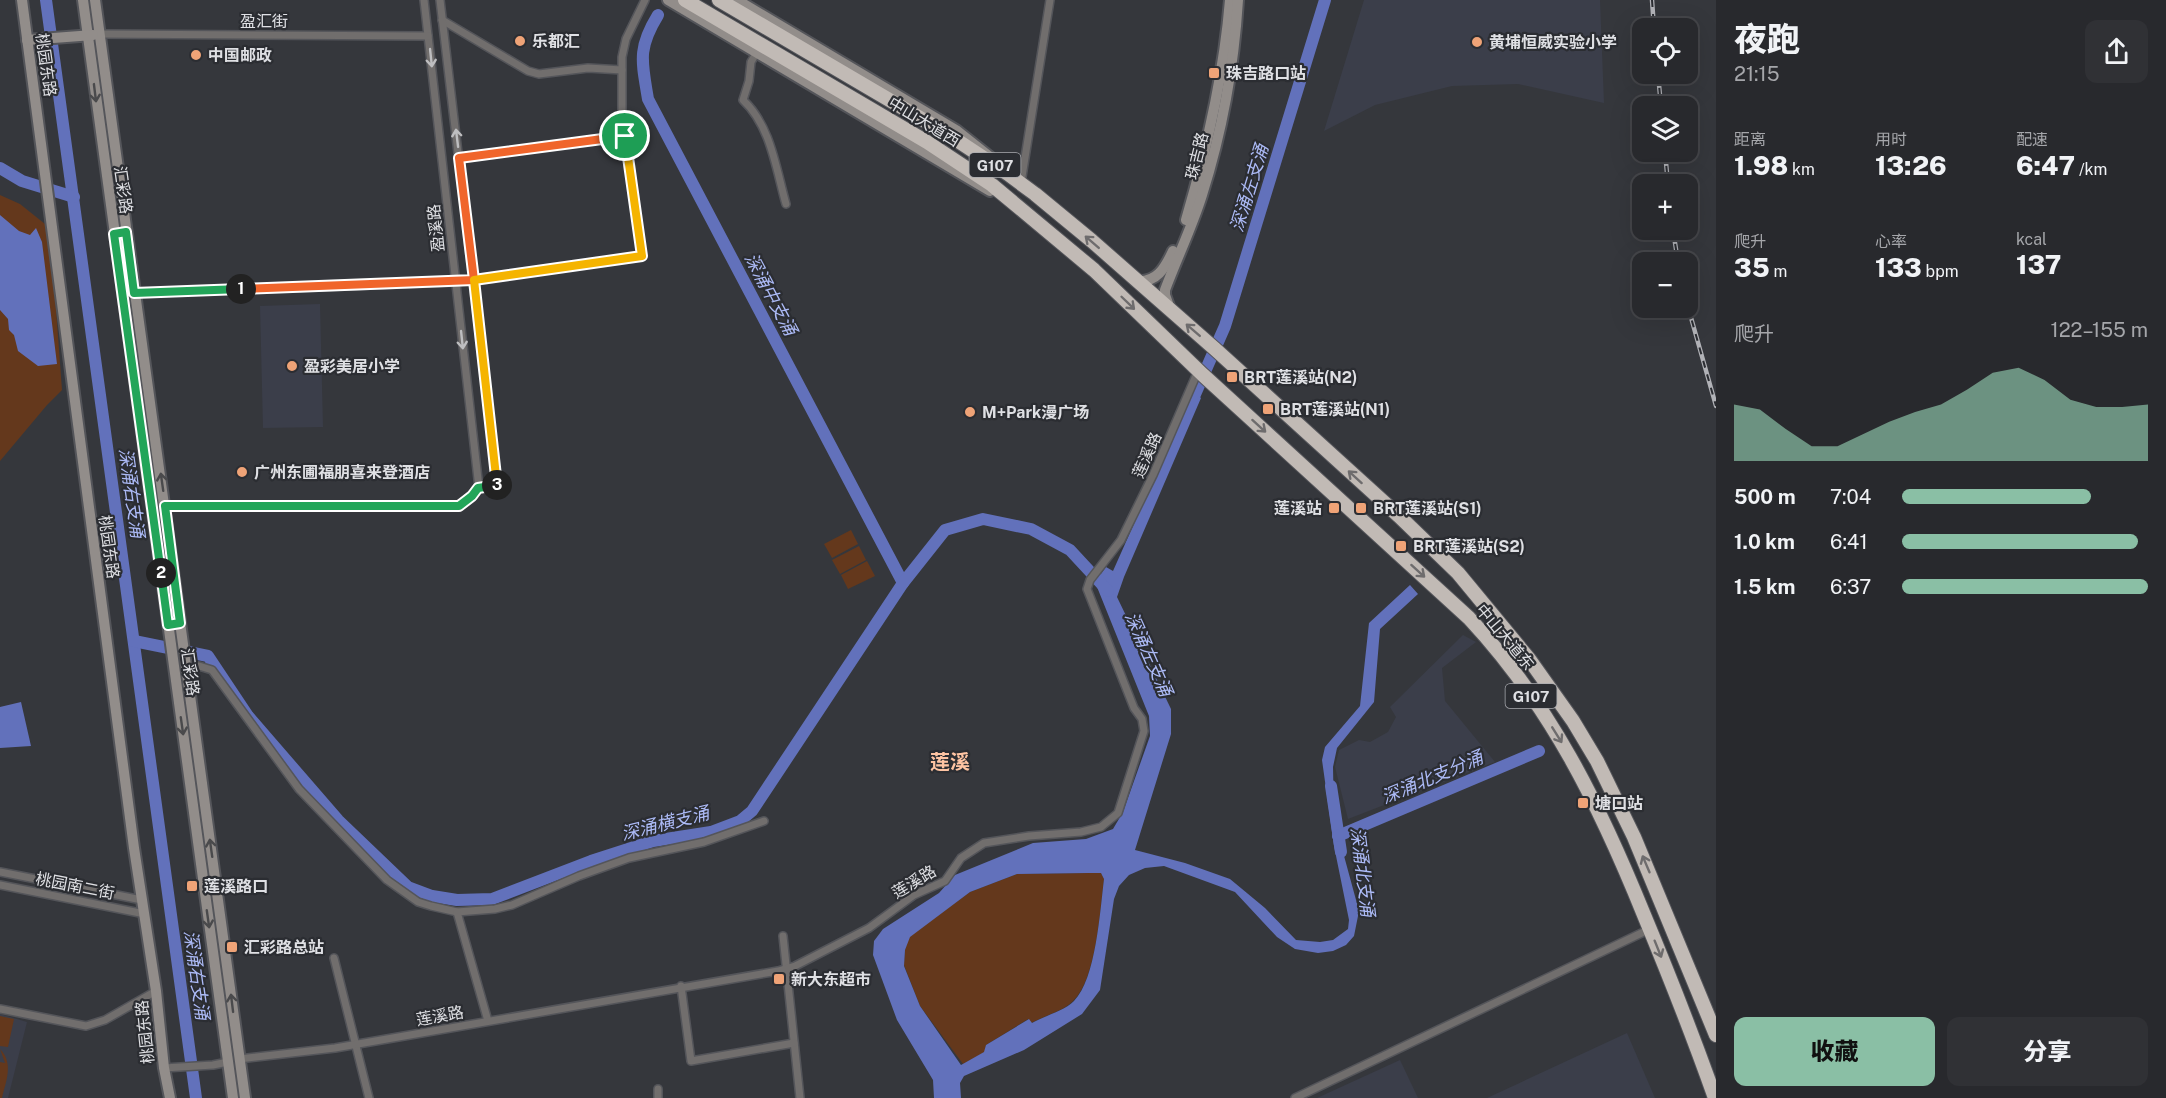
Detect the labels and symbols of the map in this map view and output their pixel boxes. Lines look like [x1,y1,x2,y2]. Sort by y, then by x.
street label: 盈汇街 [240,12,288,31]
street label: 桃园东路 [32,32,60,98]
place label: 乐都汇 [532,32,580,51]
place label: 黄埔恒威实验小学 [1489,33,1617,52]
marker: 乐都汇 [513,34,527,48]
marker: 黄埔恒威实验小学 [1470,35,1484,49]
place label: 中国邮政 [208,46,272,65]
marker: 中国邮政 [189,48,203,62]
one-way arrow [425,48,436,68]
place label: 珠吉路口站 [1226,64,1306,83]
marker: 珠吉路口站 [1207,66,1221,80]
one-way arrow [90,83,101,103]
street label: 中山大道西 [885,93,963,151]
pin [599,110,650,161]
one-way arrow [451,129,462,149]
street label: 珠吉路 [1182,130,1212,182]
water label: 深涌左支涌 [1226,140,1273,234]
road number: G107 [970,153,1020,177]
street label: 汇彩路 [110,165,136,215]
street label: 盈溪路 [424,203,448,253]
one-way arrow [1084,235,1100,248]
water label: 深涌中支涌 [741,249,802,340]
pin: 1 [226,274,256,304]
one-way arrow [1120,295,1135,309]
one-way arrow [1186,323,1201,337]
one-way arrow [457,330,468,349]
place label: 盈彩美居小学 [304,357,400,376]
marker: 盈彩美居小学 [285,359,299,373]
place label: BRT莲溪站(N2) [1244,368,1357,387]
marker: BRT莲溪站(N2) [1225,370,1239,384]
place label: BRT莲溪站(N1) [1280,400,1390,419]
marker: BRT莲溪站(N1) [1261,402,1275,416]
place label: M+Park漫广场 [982,403,1089,422]
marker: M+Park漫广场 [963,405,977,419]
one-way arrow [1251,419,1266,433]
street label: 莲溪路 [1129,429,1165,481]
water label: 深涌右支涌 [115,447,149,541]
place label: 广州东圃福朋喜来登酒店 [254,463,430,482]
marker: 广州东圃福朋喜来登酒店 [235,465,249,479]
pin: 3 [482,470,512,500]
one-way arrow [1348,470,1363,484]
one-way arrow [156,472,167,492]
place label: 莲溪站 [1274,499,1322,518]
place label: BRT莲溪站(S1) [1373,499,1482,518]
marker: 莲溪站 [1327,501,1341,515]
marker: BRT莲溪站(S1) [1354,501,1368,515]
street label: 桃园东路 [95,514,123,580]
place label: BRT莲溪站(S2) [1413,537,1525,556]
marker: BRT莲溪站(S2) [1394,539,1408,553]
pin: 2 [146,558,176,588]
one-way arrow [1411,564,1426,578]
street label: 中山大道东 [1472,600,1538,674]
water label: 深涌左支涌 [1121,609,1178,701]
street label: 汇彩路 [177,647,203,697]
road number: G107 [1506,684,1556,708]
one-way arrow [176,716,187,736]
one-way arrow [1552,726,1564,743]
water label: 深涌北支分涌 [1378,745,1488,808]
district label: 莲溪 [930,750,970,774]
place label: 塘口站 [1595,794,1643,813]
marker: 塘口站 [1576,796,1590,810]
water label: 深涌横支涌 [619,801,713,844]
water label: 深涌北支涌 [1347,826,1379,920]
one-way arrow [206,838,217,858]
one-way arrow [1639,855,1650,873]
street label: 莲溪路 [889,861,939,903]
street label: 桃园南二街 [34,869,116,903]
place label: 莲溪路口 [204,877,268,896]
marker: 莲溪路口 [185,879,199,893]
one-way arrow [203,909,214,929]
water label: 深涌右支涌 [180,929,214,1023]
place label: 汇彩路总站 [244,938,324,957]
marker: 汇彩路总站 [225,940,239,954]
one-way arrow [1654,940,1665,958]
place label: 新大东超市 [791,970,871,989]
marker: 新大东超市 [772,972,786,986]
one-way arrow [226,994,237,1014]
street label: 桃园东路 [132,999,158,1065]
street label: 莲溪路 [415,1002,465,1030]

